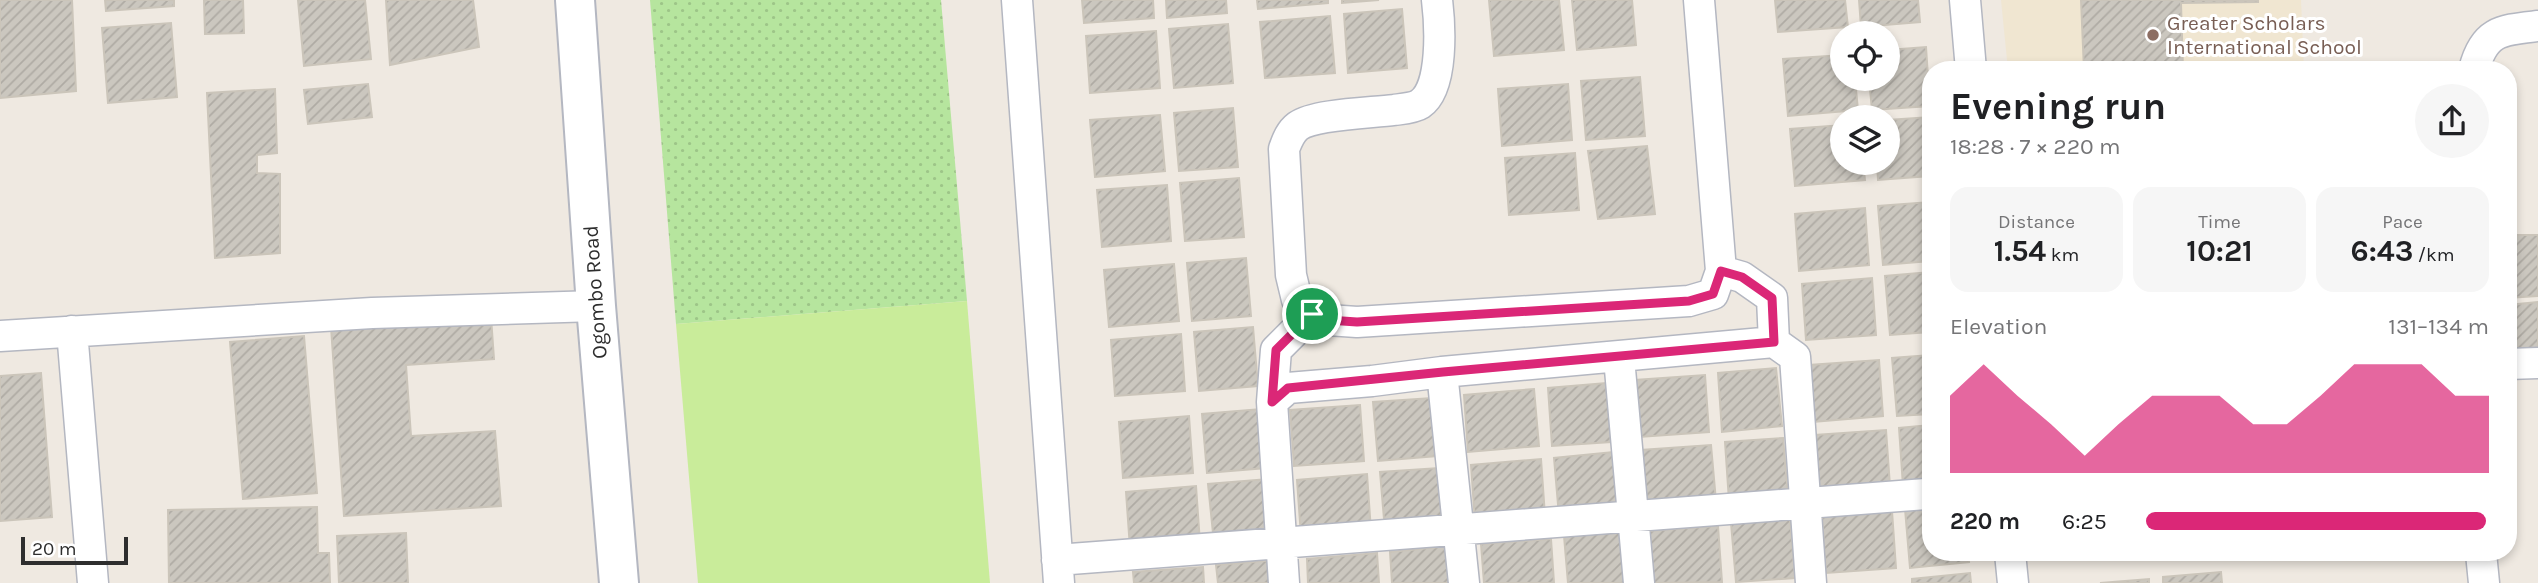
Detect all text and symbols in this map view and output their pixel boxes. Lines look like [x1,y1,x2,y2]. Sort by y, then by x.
place label: Greater Scholars International School [2167,11,2362,59]
map controls [1830,21,1900,175]
button: locate [1830,21,1900,91]
marker: Greater Scholars International School [2145,27,2161,43]
text: Evening run [1950,84,2166,129]
button: share [2415,84,2489,158]
button: layers [1830,105,1900,175]
text: 18:28 · 7 × 220 m [1950,133,2121,160]
text: Distance [1998,211,2075,233]
text: Time [2198,211,2241,233]
text: Pace [2382,211,2423,233]
street label: Ogombo Road [578,224,612,360]
text: 1.54 [1994,233,2046,269]
text: 10:21 [2186,233,2253,269]
text: 6:43 [2350,233,2413,269]
text: km [2046,244,2079,266]
text: /km [2413,244,2455,266]
pin [1282,284,1342,344]
icon: arrive [1293,295,1331,333]
text: Elevation [1950,313,2047,340]
text: 131–134 m [2388,313,2489,340]
text: 220 m [1950,508,2020,535]
text: 6:25 [2062,508,2107,535]
scale bar [21,534,128,566]
text: 20 m [32,538,77,560]

